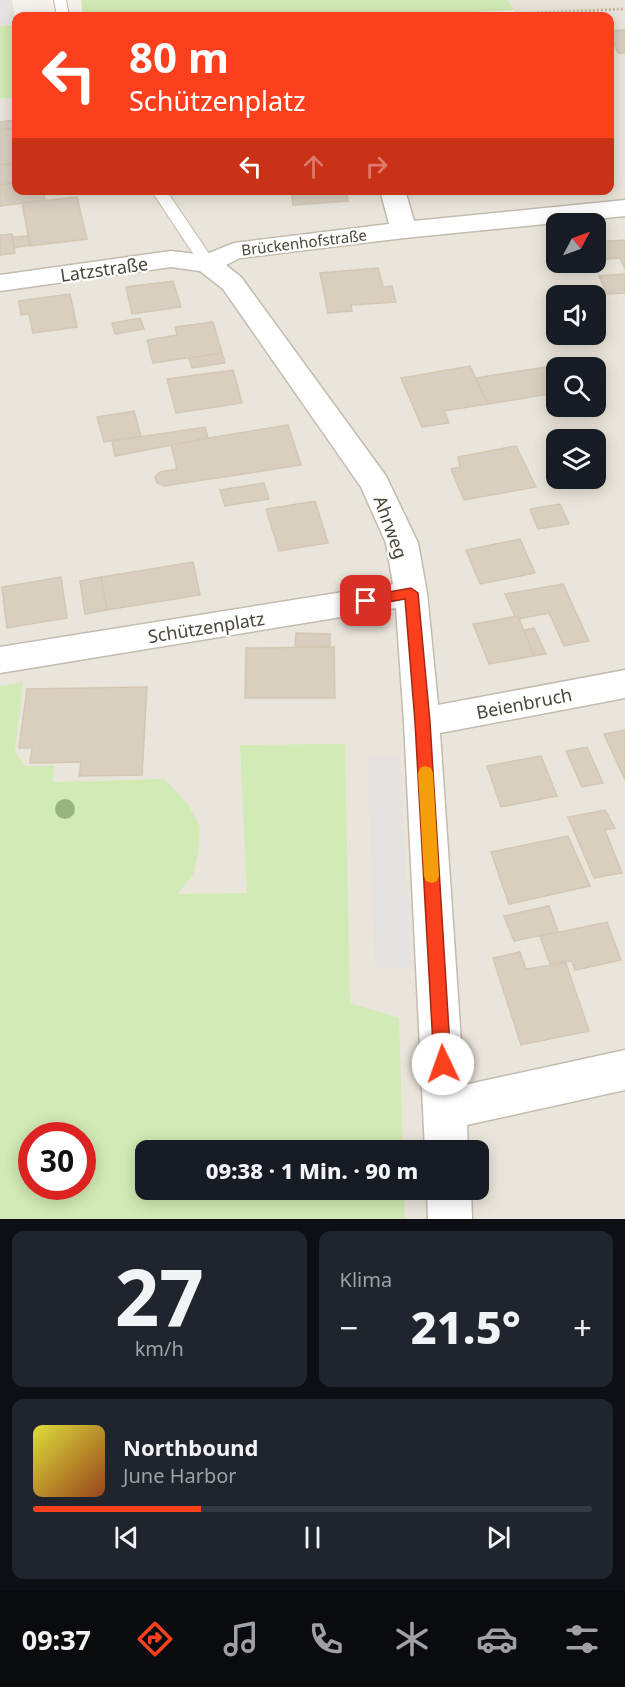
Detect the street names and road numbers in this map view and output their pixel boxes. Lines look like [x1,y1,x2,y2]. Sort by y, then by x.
street label: Brückenhofstraße [240,224,368,260]
street label: Latzstraße [59,251,149,287]
street label: Ahrweg [369,492,413,562]
street label: Schützenplatz [146,606,266,648]
street label: Beienbruch [474,682,574,724]

